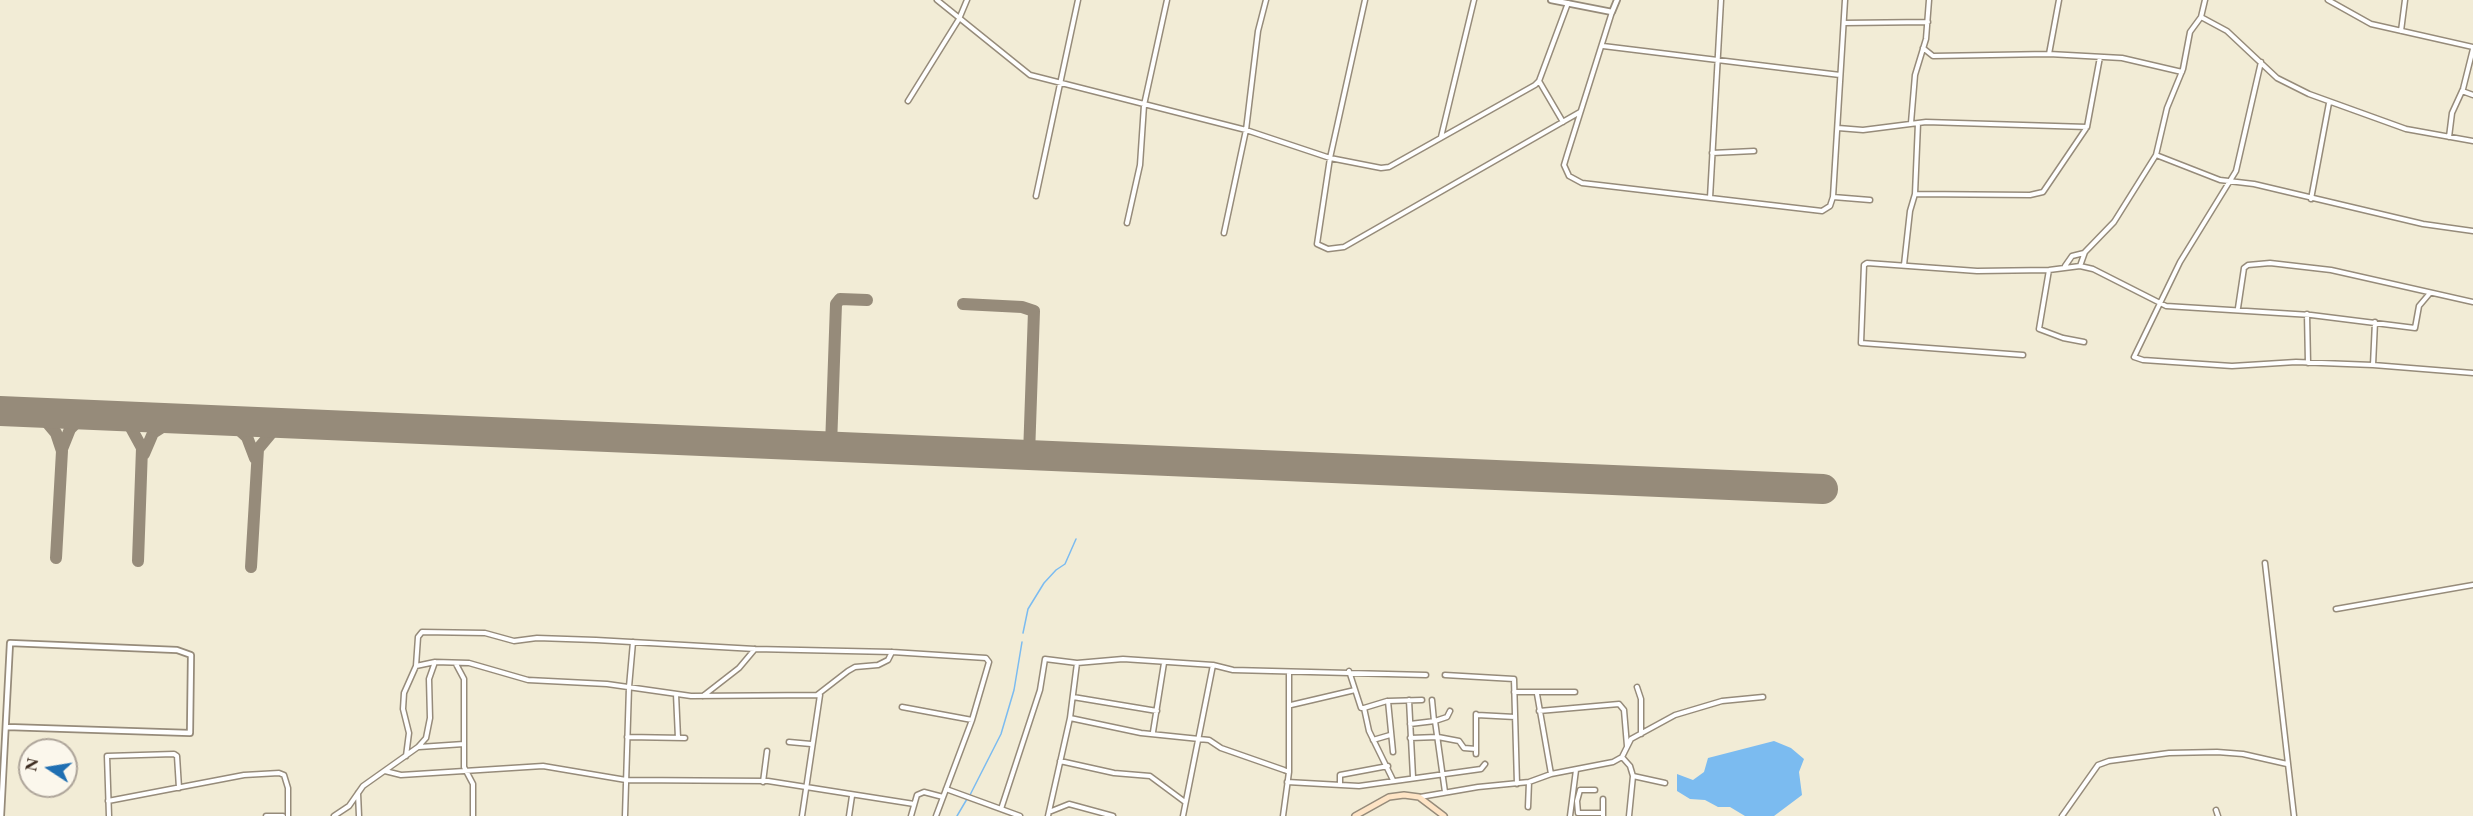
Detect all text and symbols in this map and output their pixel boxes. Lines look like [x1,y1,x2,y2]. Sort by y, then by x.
north arrow [18,738,78,798]
text: N [20,756,43,773]

